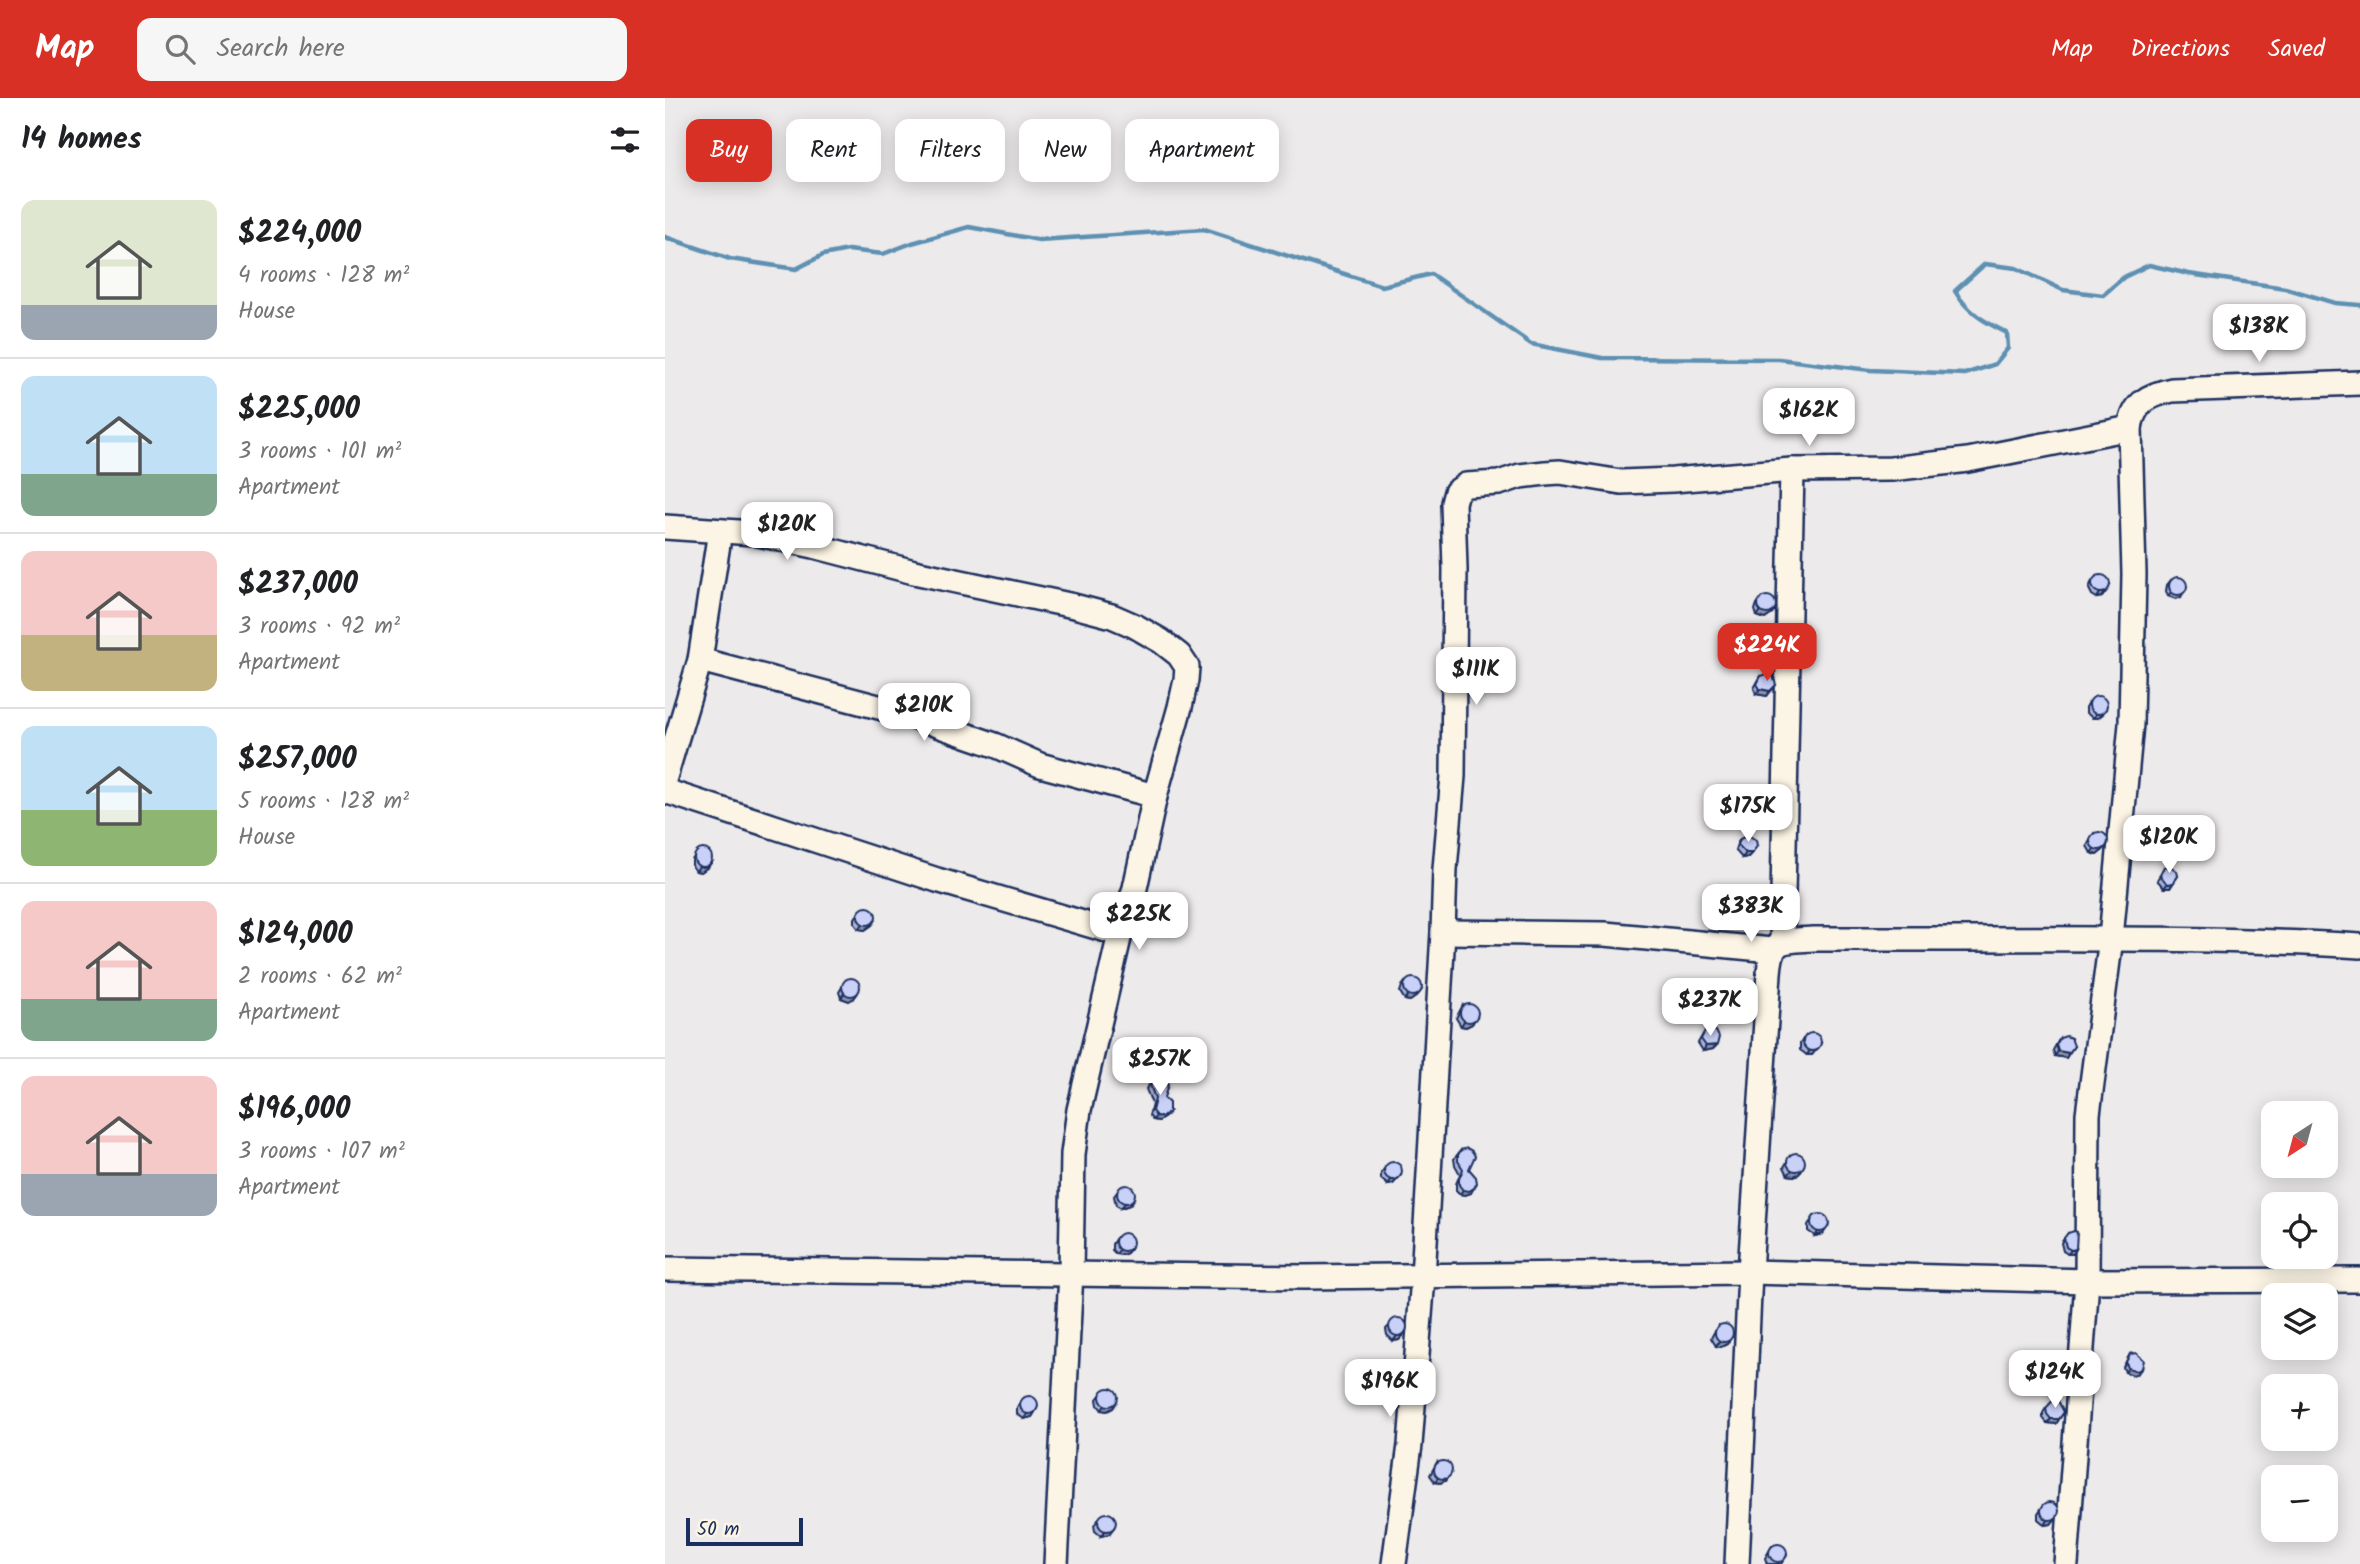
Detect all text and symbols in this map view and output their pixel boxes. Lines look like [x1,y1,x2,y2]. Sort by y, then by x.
search box [137,18,627,81]
text: Map [35,23,95,76]
text: Search here [217,28,345,70]
icon: search [161,30,199,68]
text: Map [2051,30,2093,69]
text: Directions [2131,30,2230,69]
text: Saved [2268,30,2325,69]
text: 14 homes [21,116,142,164]
chip: Buy [686,119,772,182]
chip: Rent [786,119,881,182]
chip: Filters [895,119,1005,182]
chip: New [1019,119,1111,182]
chip: Apartment [1125,119,1279,182]
icon: filters [606,121,644,159]
text: $224,000 [238,210,361,258]
icon: home [77,228,161,312]
text: 4 rooms · 128 m² [238,258,409,294]
text: House [238,294,295,330]
pin: $138K [2210,304,2308,364]
text: $138K [2229,309,2289,345]
text: $225,000 [238,386,360,434]
pin: $162K [1760,388,1858,448]
text: $162K [1779,393,1839,429]
icon: home [77,404,161,488]
text: 3 rooms · 101 m² [238,434,401,470]
text: Apartment [238,470,340,506]
pin: $120K [738,503,836,562]
text: $120K [757,507,817,543]
text: $237,000 [238,561,358,609]
icon: home [77,579,161,663]
text: 3 rooms · 92 m² [238,609,400,645]
pin: $224K [1718,624,1816,683]
text: $224K [1734,628,1800,664]
text: Apartment [238,645,340,681]
pin: $111K [1427,648,1525,707]
text: $111K [1452,652,1500,688]
pin: $210K [875,684,973,743]
text: $210K [894,688,954,724]
text: $257,000 [238,736,357,784]
icon: home [77,754,161,838]
text: 5 rooms · 128 m² [238,784,409,820]
pin: $175K [1699,784,1797,844]
text: $175K [1720,789,1776,825]
pin: $120K [2120,816,2218,875]
text: House [238,820,295,856]
text: $120K [2139,820,2199,856]
pin: $383K [1702,884,1800,944]
text: $383K [1718,889,1784,925]
pin: $225K [1090,892,1188,952]
text: $225K [1106,897,1172,933]
text: $124,000 [238,911,353,959]
icon: home [77,929,161,1013]
text: 2 rooms · 62 m² [238,959,402,995]
pin: $237K [1661,978,1759,1038]
text: $237K [1678,983,1742,1019]
text: Apartment [238,995,340,1031]
pin: $257K [1111,1038,1209,1097]
text: $257K [1128,1042,1192,1078]
text: $196,000 [238,1086,350,1134]
north arrow [2261,1101,2338,1178]
map controls [2261,1101,2338,1542]
icon: home [77,1104,161,1188]
text: 3 rooms · 107 m² [238,1134,405,1170]
text: Apartment [238,1170,340,1206]
button: locate [2261,1192,2338,1269]
button: layers [2261,1283,2338,1360]
pin: $124K [2006,1350,2104,1410]
text: $124K [2025,1355,2085,1391]
pin: $196K [1341,1360,1439,1419]
text: $196K [1361,1364,1419,1400]
button: + [2261,1374,2338,1451]
button: − [2261,1465,2338,1542]
scale bar [686,1515,803,1547]
text: 50 m [697,1515,739,1545]

